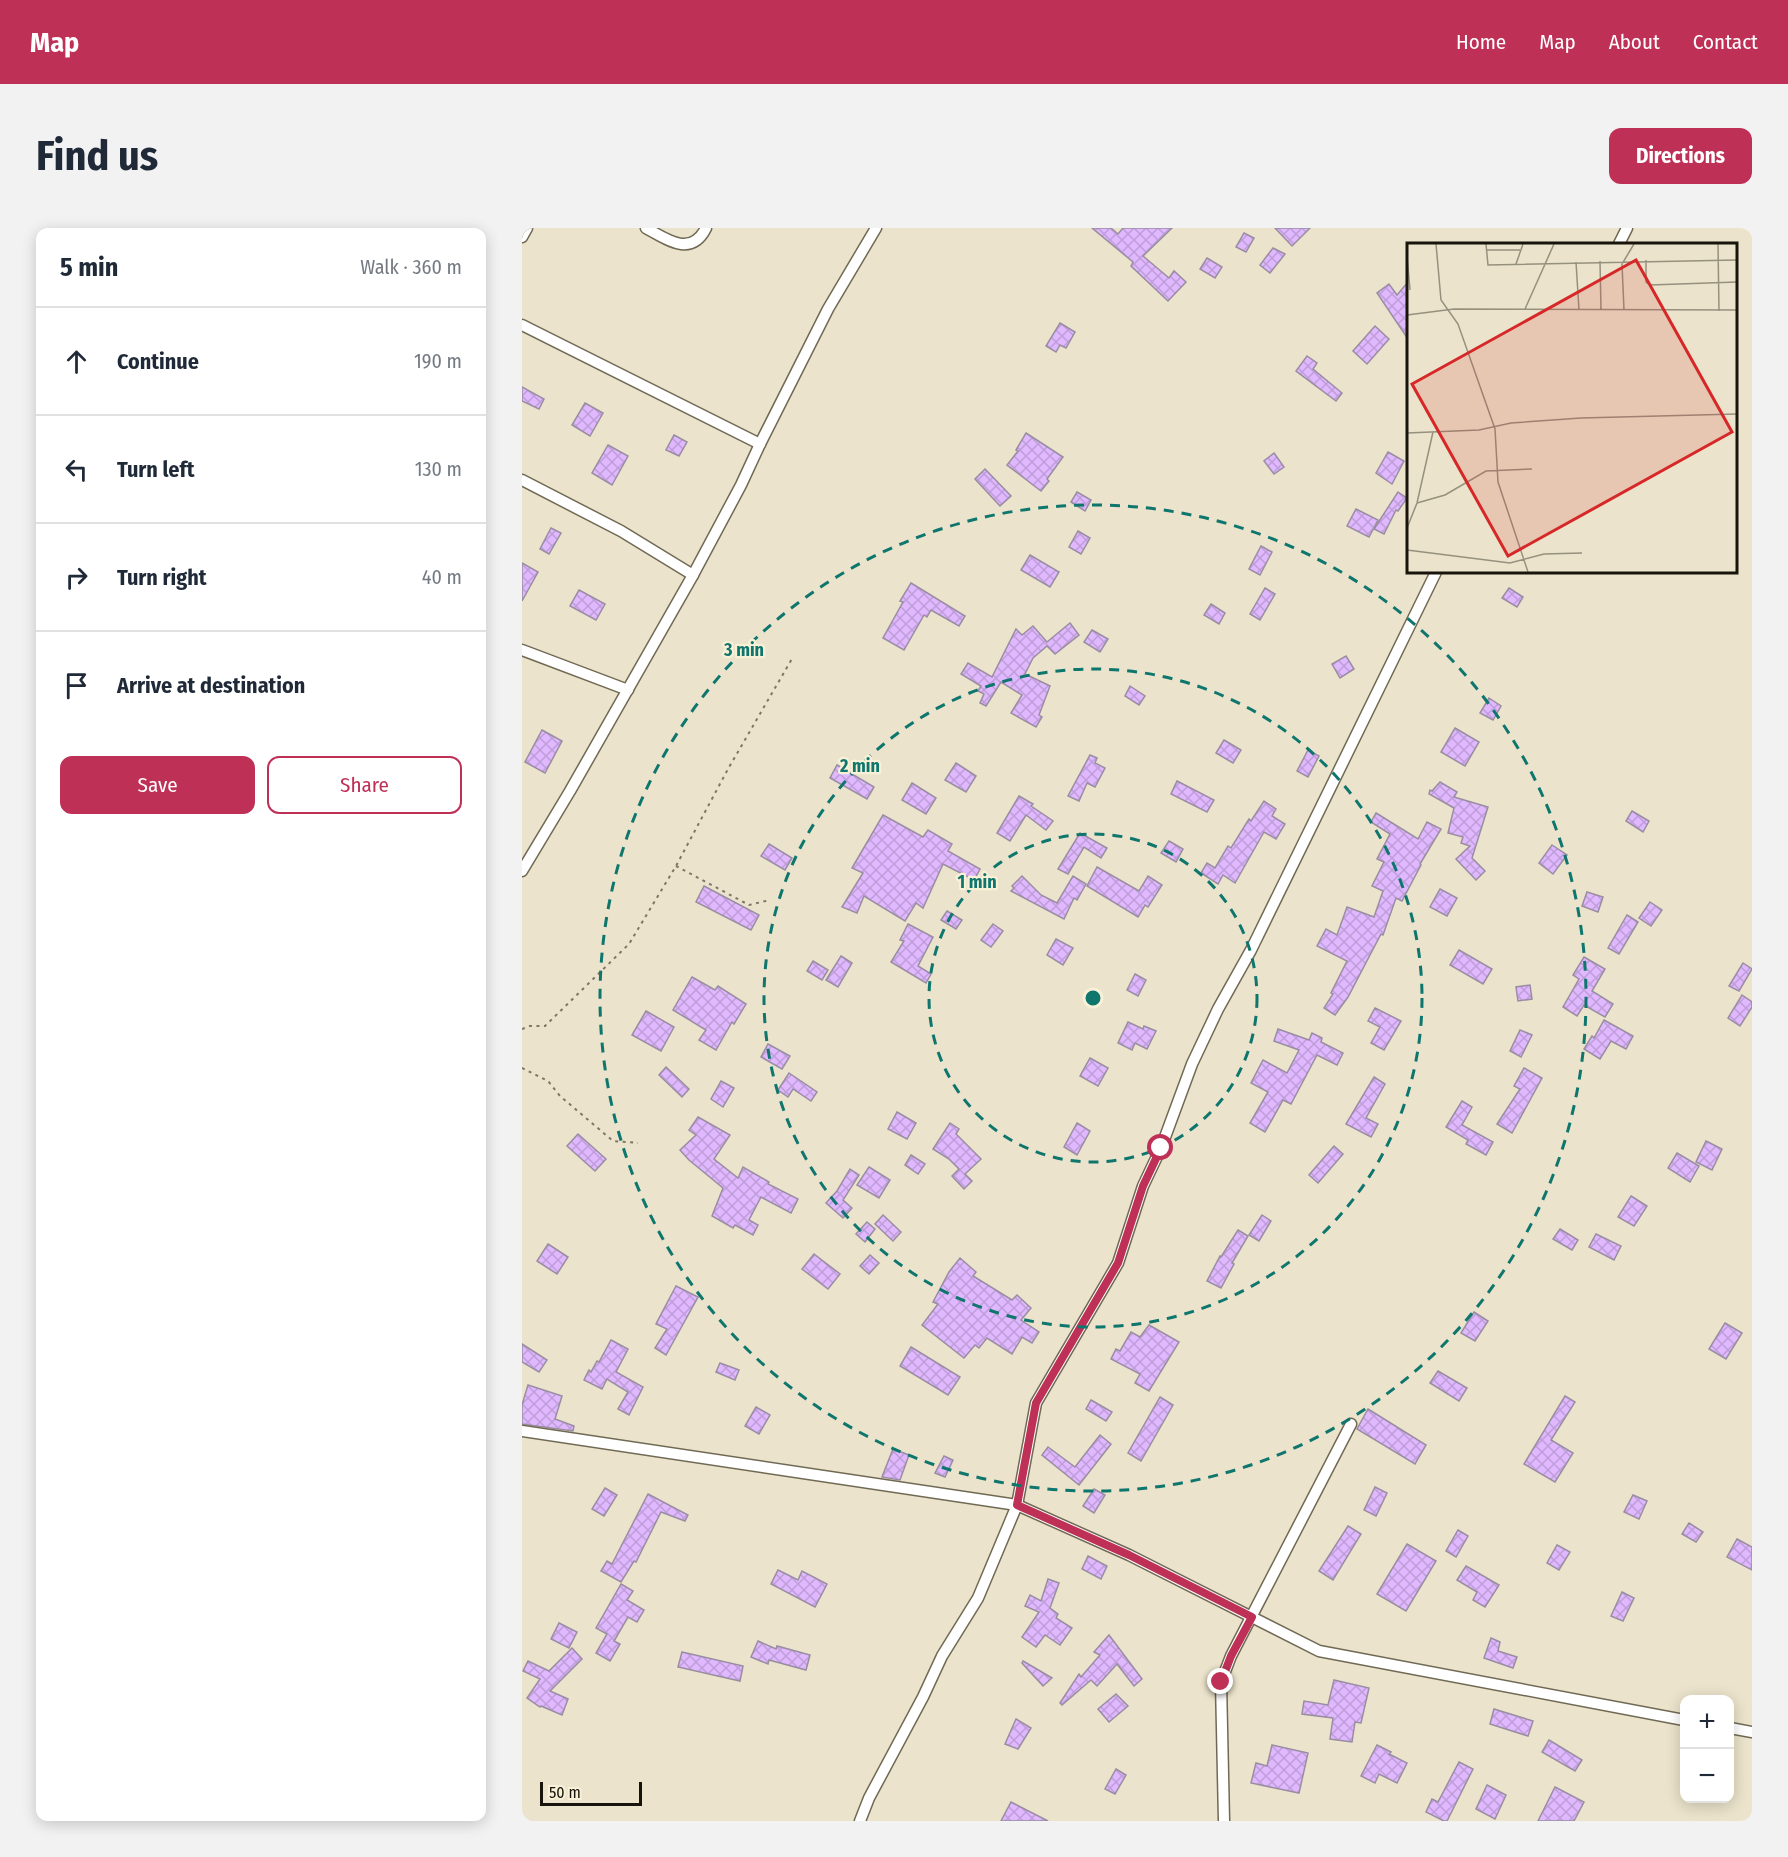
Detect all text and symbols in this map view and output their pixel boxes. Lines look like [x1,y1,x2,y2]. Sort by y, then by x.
text: Map [30,26,79,59]
text: Home [1456,29,1506,55]
text: Map [1539,29,1576,55]
text: About [1609,29,1660,55]
text: Contact [1693,29,1758,55]
button: Directions [1609,128,1752,184]
text: Find us [36,131,158,181]
inset map [1407,243,1737,573]
text: 5 min [60,252,118,283]
text: Walk · 360 m [360,255,462,279]
icon: ahead [60,345,93,378]
text: Continue [117,348,199,375]
text: 190 m [414,349,462,373]
icon: left [60,453,93,486]
text: Turn left [117,456,195,483]
text: 130 m [415,457,462,481]
icon: right [60,561,93,594]
text: Turn right [117,564,206,591]
text: 40 m [422,565,462,589]
text: 3 min [723,639,764,661]
icon: arrive [60,669,93,702]
text: Arrive at destination [117,672,305,699]
text: 2 min [839,755,880,777]
button: Save [60,756,255,814]
button: Share [267,756,462,814]
text: 1 min [957,871,997,893]
centre of rings [1083,988,1103,1008]
route start [1147,1134,1173,1160]
route end [1207,1668,1233,1694]
map controls [1680,1695,1734,1803]
button: + [1680,1695,1734,1749]
button: − [1680,1749,1734,1803]
scale bar [540,1779,642,1806]
text: 50 m [549,1783,581,1802]

